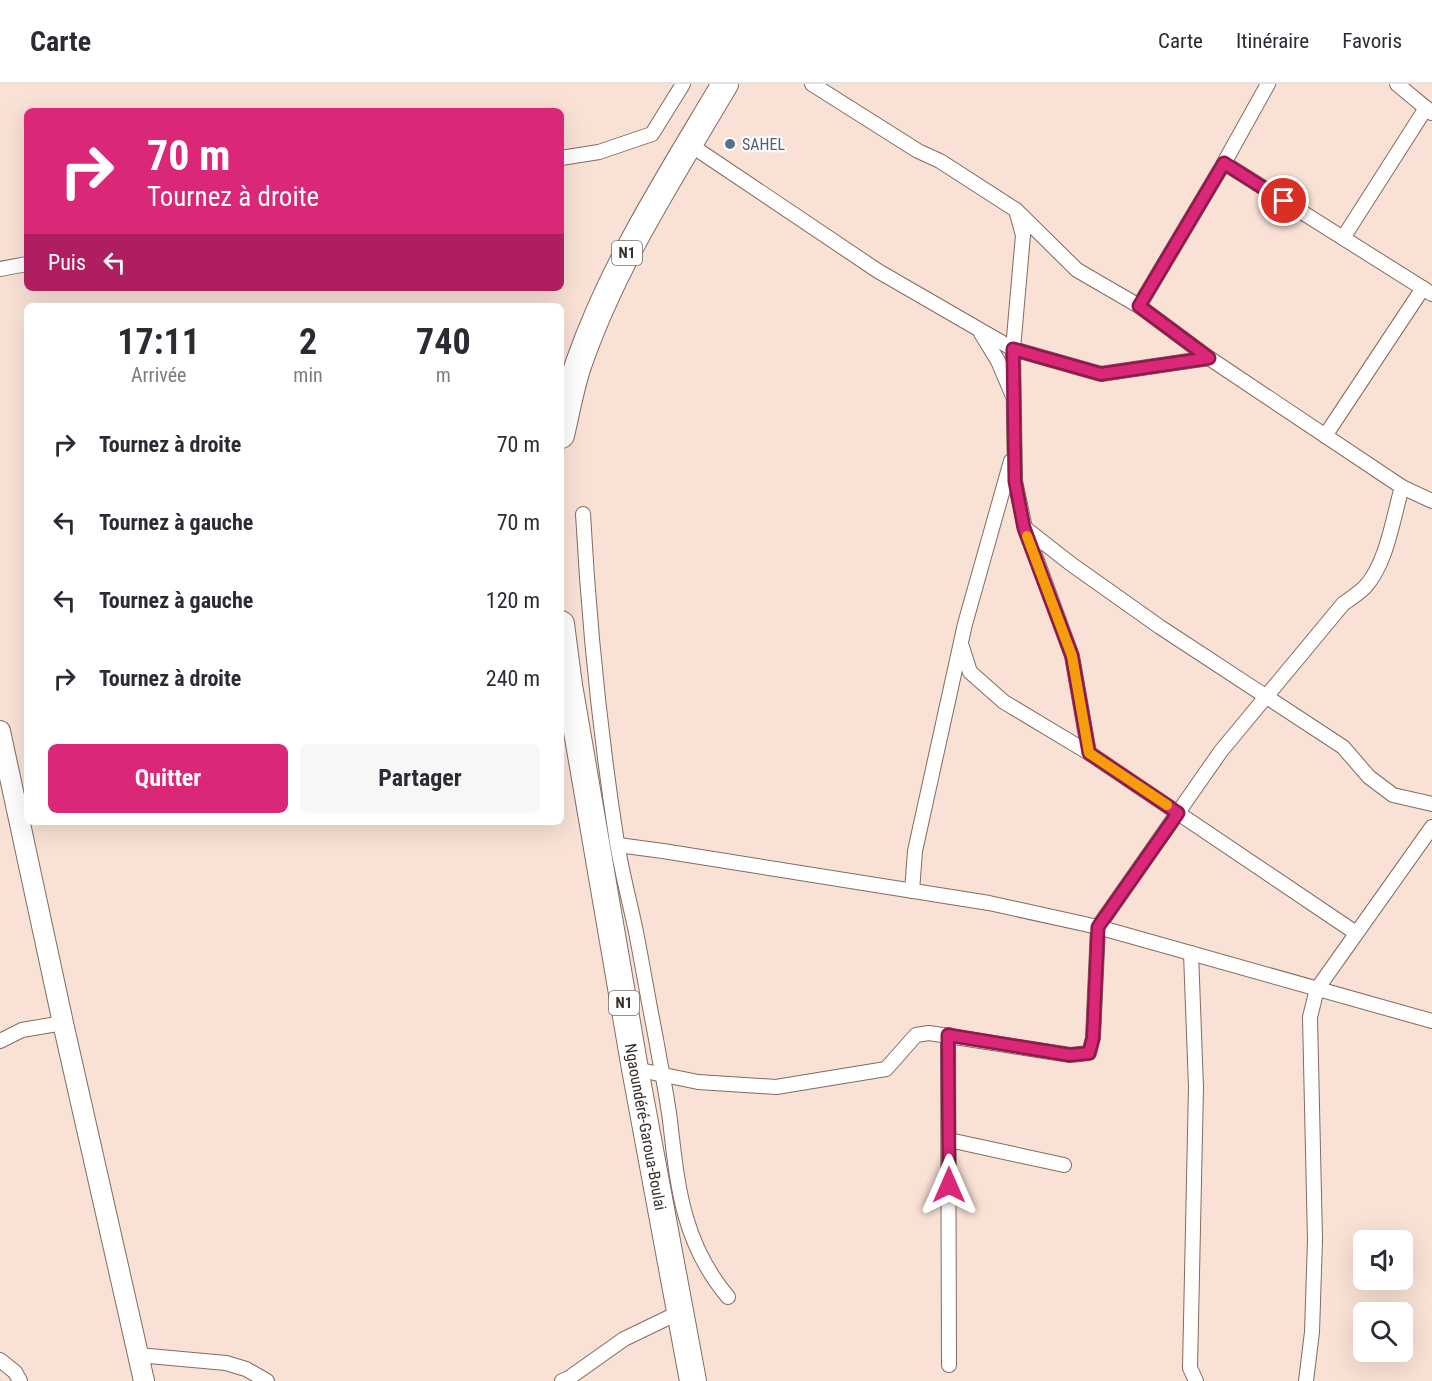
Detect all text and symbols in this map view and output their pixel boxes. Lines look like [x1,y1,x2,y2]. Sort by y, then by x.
text: Carte [30,25,91,58]
text: Carte [1158,29,1203,53]
text: Itinéraire [1236,29,1309,53]
text: Favoris [1342,29,1402,53]
text: 70 m [147,131,230,180]
icon: right [48,132,126,210]
place label: SAHEL [742,135,785,154]
marker: SAHEL [723,137,737,151]
pin [1258,175,1309,226]
text: Tournez à droite [147,181,319,213]
icon: arrive [1267,184,1300,217]
road number: N1 [612,241,642,265]
icon: left [98,246,131,279]
text: Puis [48,250,86,275]
text: 17:11 [117,321,200,363]
text: 2 [299,321,317,363]
text: 740 [416,321,471,363]
text: Arrivée [131,363,186,387]
text: min [293,363,323,387]
text: m [436,363,451,387]
icon: right [48,428,81,461]
text: Tournez à droite [99,432,241,457]
text: 70 m [497,432,540,457]
icon: left [48,506,81,539]
text: Tournez à gauche [99,510,253,535]
text: 70 m [497,510,540,535]
icon: left [48,584,81,617]
text: Tournez à gauche [99,588,253,613]
text: 120 m [486,588,540,613]
icon: right [48,662,81,695]
text: Tournez à droite [99,666,241,691]
text: 240 m [486,666,540,691]
button: Quitter [48,744,288,813]
button: Partager [300,744,540,813]
road number: N1 [609,991,639,1015]
street label: Ngaoundéré-Garoua-Boulai [621,1042,670,1212]
position arrow [917,1153,981,1217]
map controls [1353,1230,1413,1362]
button: sound [1353,1230,1413,1290]
button: search [1353,1302,1413,1362]

